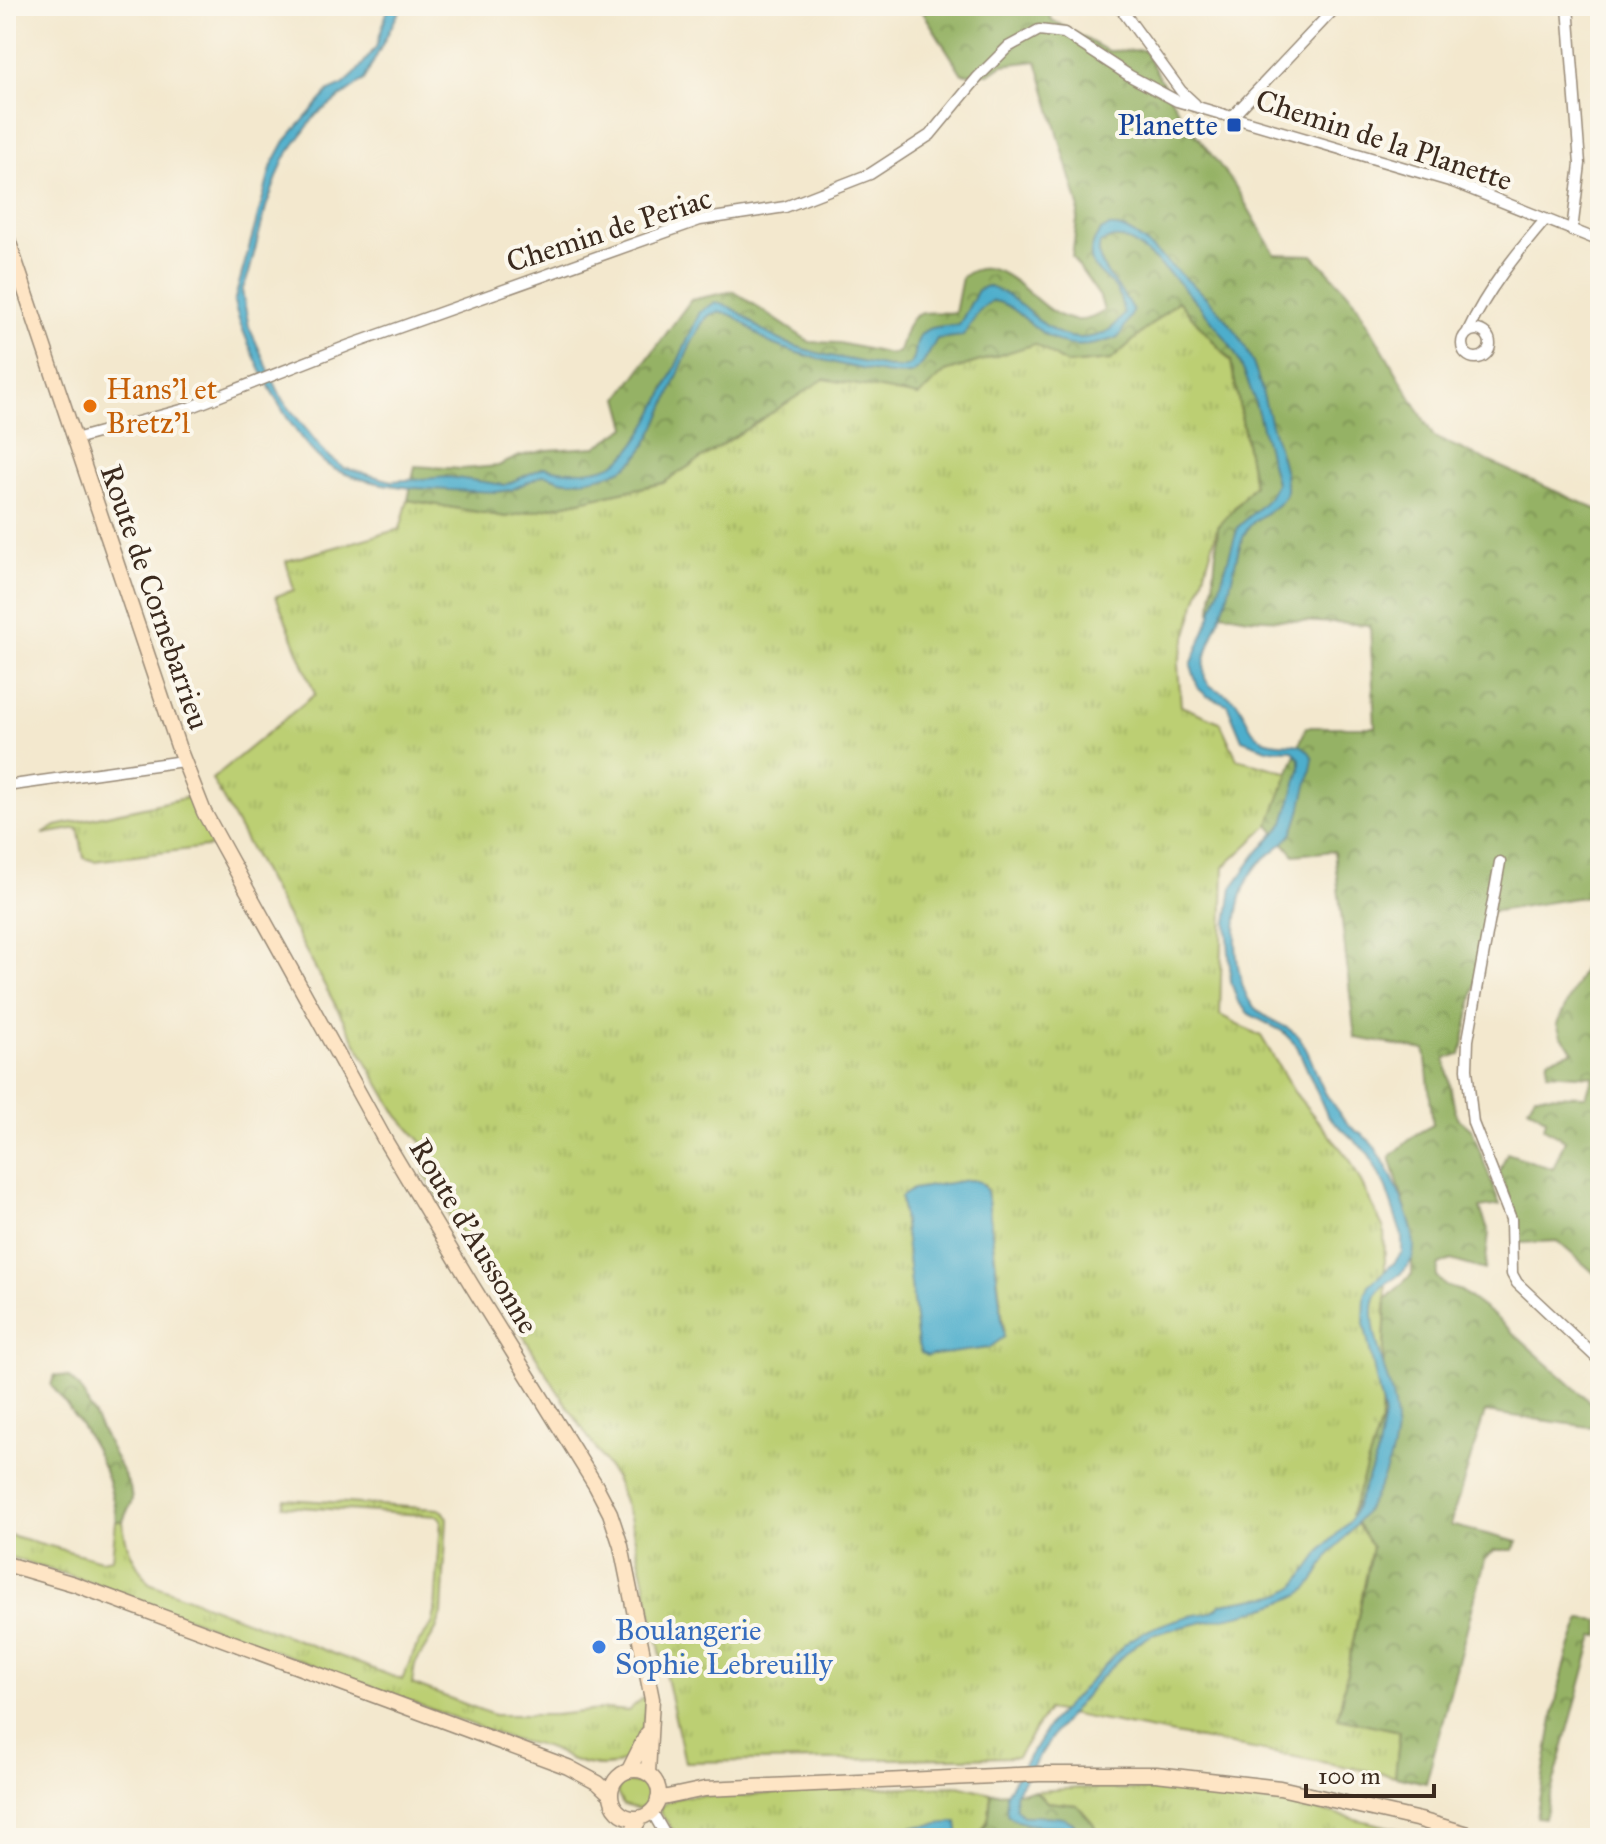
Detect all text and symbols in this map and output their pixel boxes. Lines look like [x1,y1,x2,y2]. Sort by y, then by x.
street label: Chemin de la Planette [1251,82,1517,198]
place label: Planette [1118,107,1218,143]
marker: Planette [1225,116,1243,134]
street label: Chemin de Periac [502,180,716,280]
place label: Hans'l et Bretz'l [106,371,218,441]
marker: Hans'l et Bretz'l [81,397,99,415]
street label: Route de Cornebarrieu [93,460,217,734]
street label: Route d'Aussonne [402,1132,546,1340]
place label: Boulangerie Sophie Lebreuilly [615,1612,834,1682]
marker: Boulangerie Sophie Lebreuilly [590,1638,608,1656]
scale bar [1306,1748,1434,1798]
text: 100 m [1318,1761,1381,1791]

